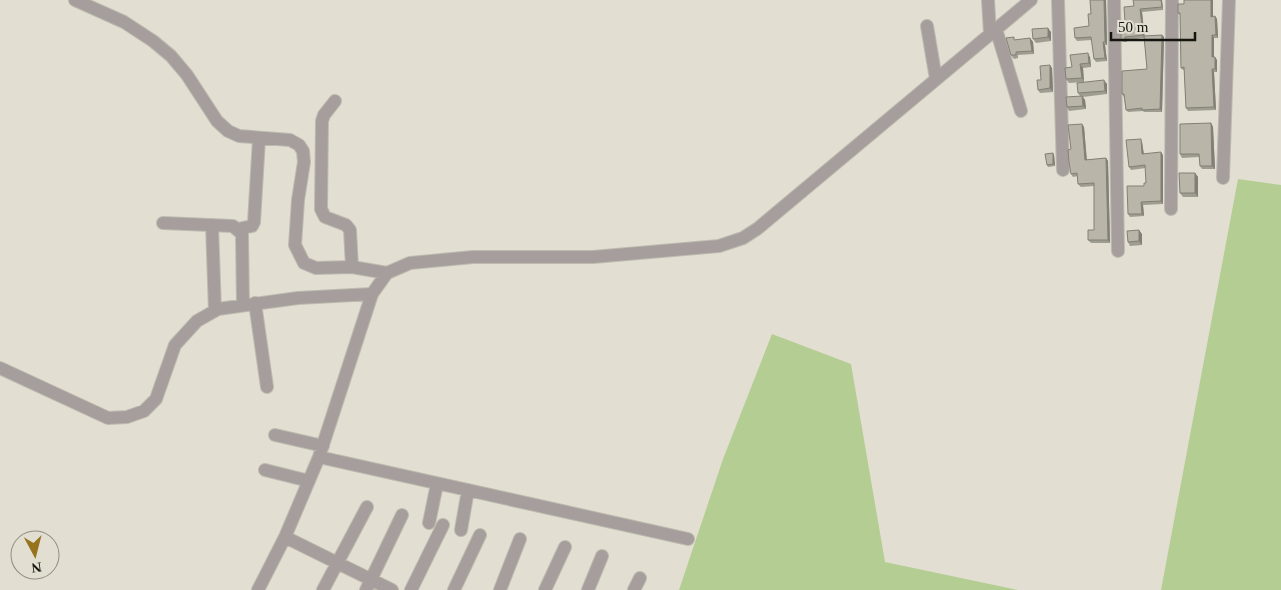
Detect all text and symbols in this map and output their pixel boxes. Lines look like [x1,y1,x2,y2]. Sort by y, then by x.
scale bar [1111,10,1195,42]
text: 50 m [1118,19,1149,35]
north arrow [10,530,60,580]
text: N [31,559,42,575]

